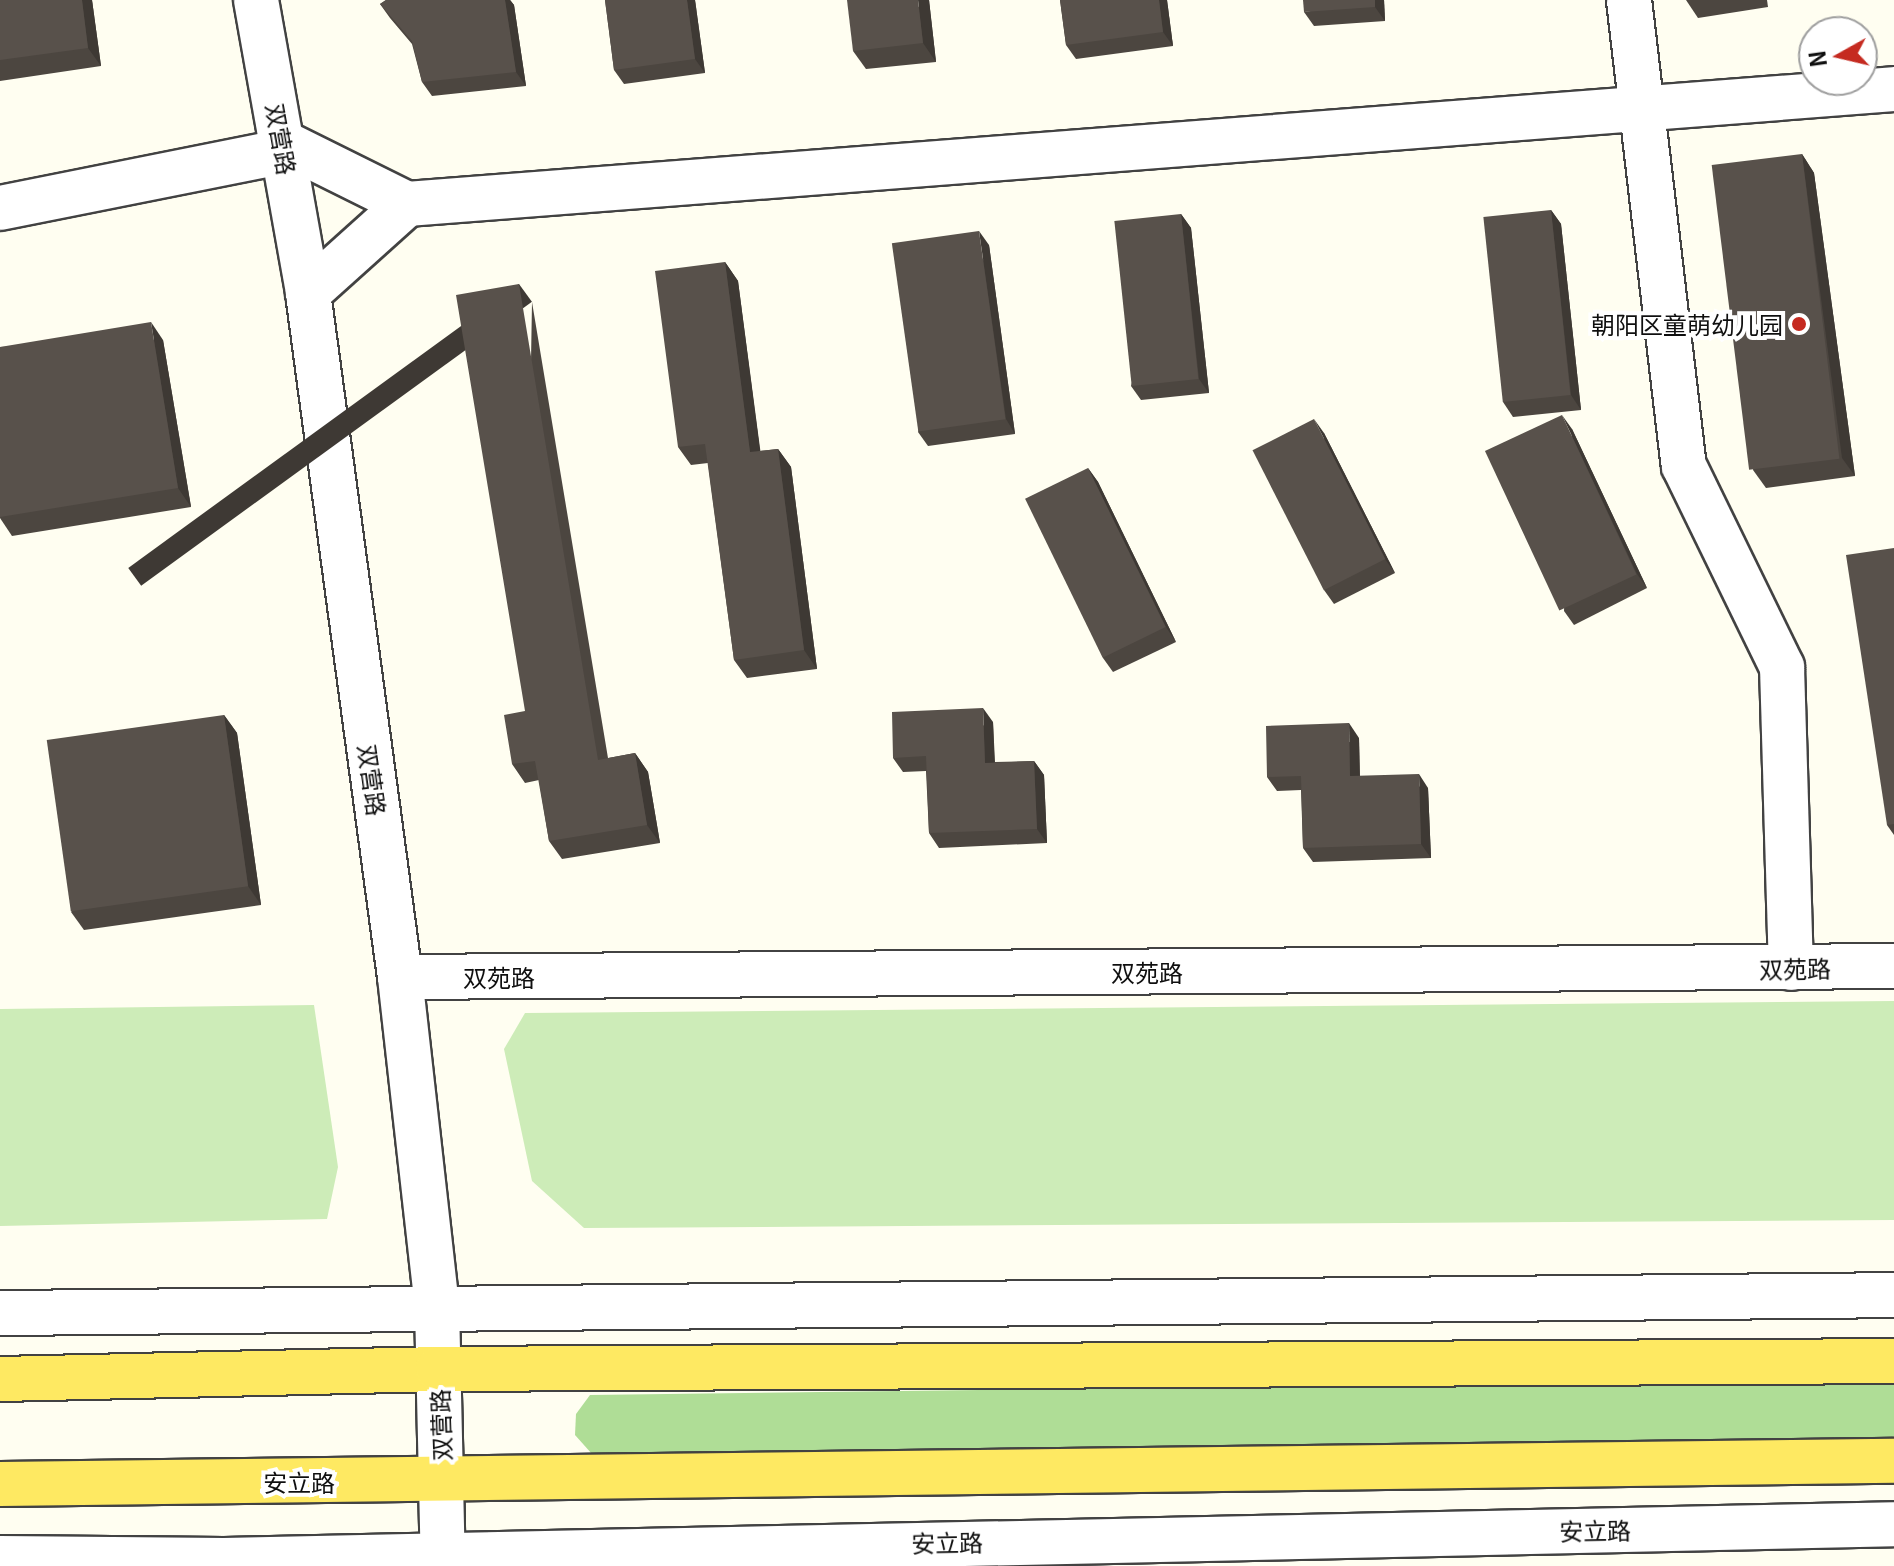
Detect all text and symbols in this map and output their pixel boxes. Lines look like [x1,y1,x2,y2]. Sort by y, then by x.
north arrow [1798,16,1878,96]
text: N [1799,49,1833,69]
street label: 双营路 [262,101,302,177]
place label: 朝阳区童萌幼儿园 [1591,310,1783,338]
marker: 朝阳区童萌幼儿园 [1790,315,1808,333]
street label: 双营路 [354,742,392,818]
street label: 双苑路 [1759,953,1831,983]
street label: 双苑路 [1111,958,1183,986]
street label: 双苑路 [463,963,535,991]
street label: 双营路 [424,1389,456,1461]
street label: 安立路 [263,1468,335,1496]
street label: 安立路 [1559,1515,1631,1545]
street label: 安立路 [911,1527,983,1557]

